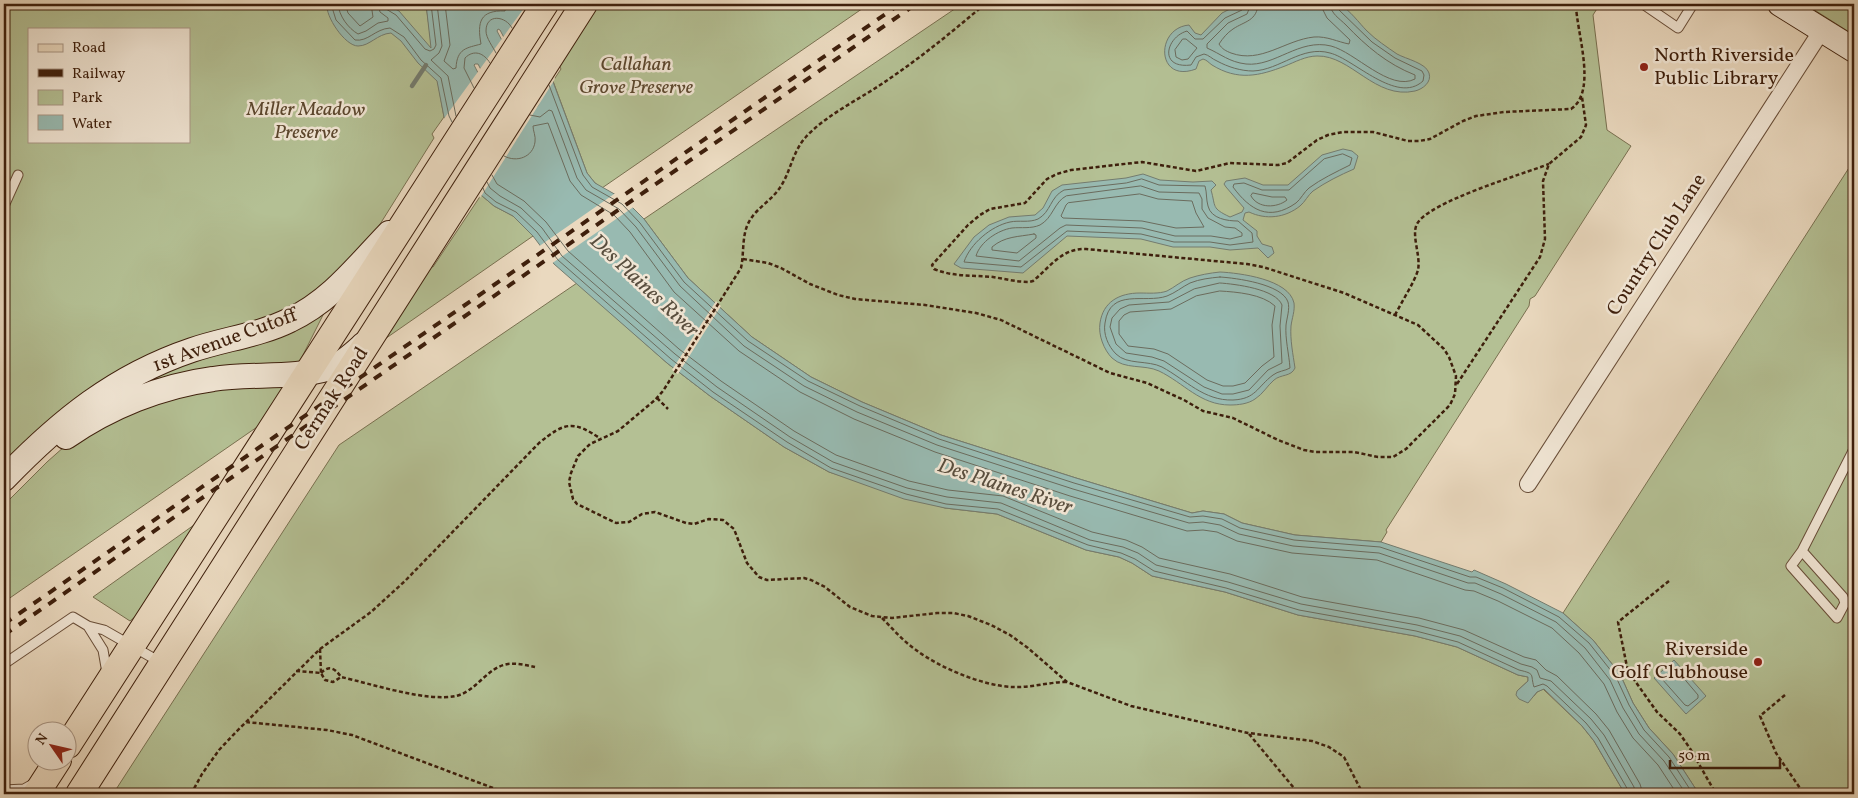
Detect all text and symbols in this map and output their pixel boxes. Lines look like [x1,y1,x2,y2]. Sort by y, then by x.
legend [28,28,190,142]
text: Road [72,38,106,59]
place label: North Riverside Public Library [1654,42,1794,93]
park label: Callahan Grove Preserve [579,51,694,102]
marker: North Riverside Public Library [1638,61,1650,73]
text: Railway [72,64,125,85]
text: Park [72,88,103,109]
park label: Miller Meadow Preserve [246,96,365,147]
text: Water [72,114,112,135]
street label: Country Club Lane [1600,168,1714,322]
water label: Des Plaines River [583,228,705,345]
street label: 1st Avenue Cutoff [149,301,303,380]
street label: Cermak Road [288,342,376,456]
water label: Des Plaines River [934,452,1076,523]
place label: Riverside Golf Clubhouse [1611,636,1748,687]
marker: Riverside Golf Clubhouse [1752,656,1764,668]
north arrow [28,720,78,770]
text: N [32,730,53,749]
scale bar [1670,738,1780,770]
text: 50 m [1678,746,1710,767]

